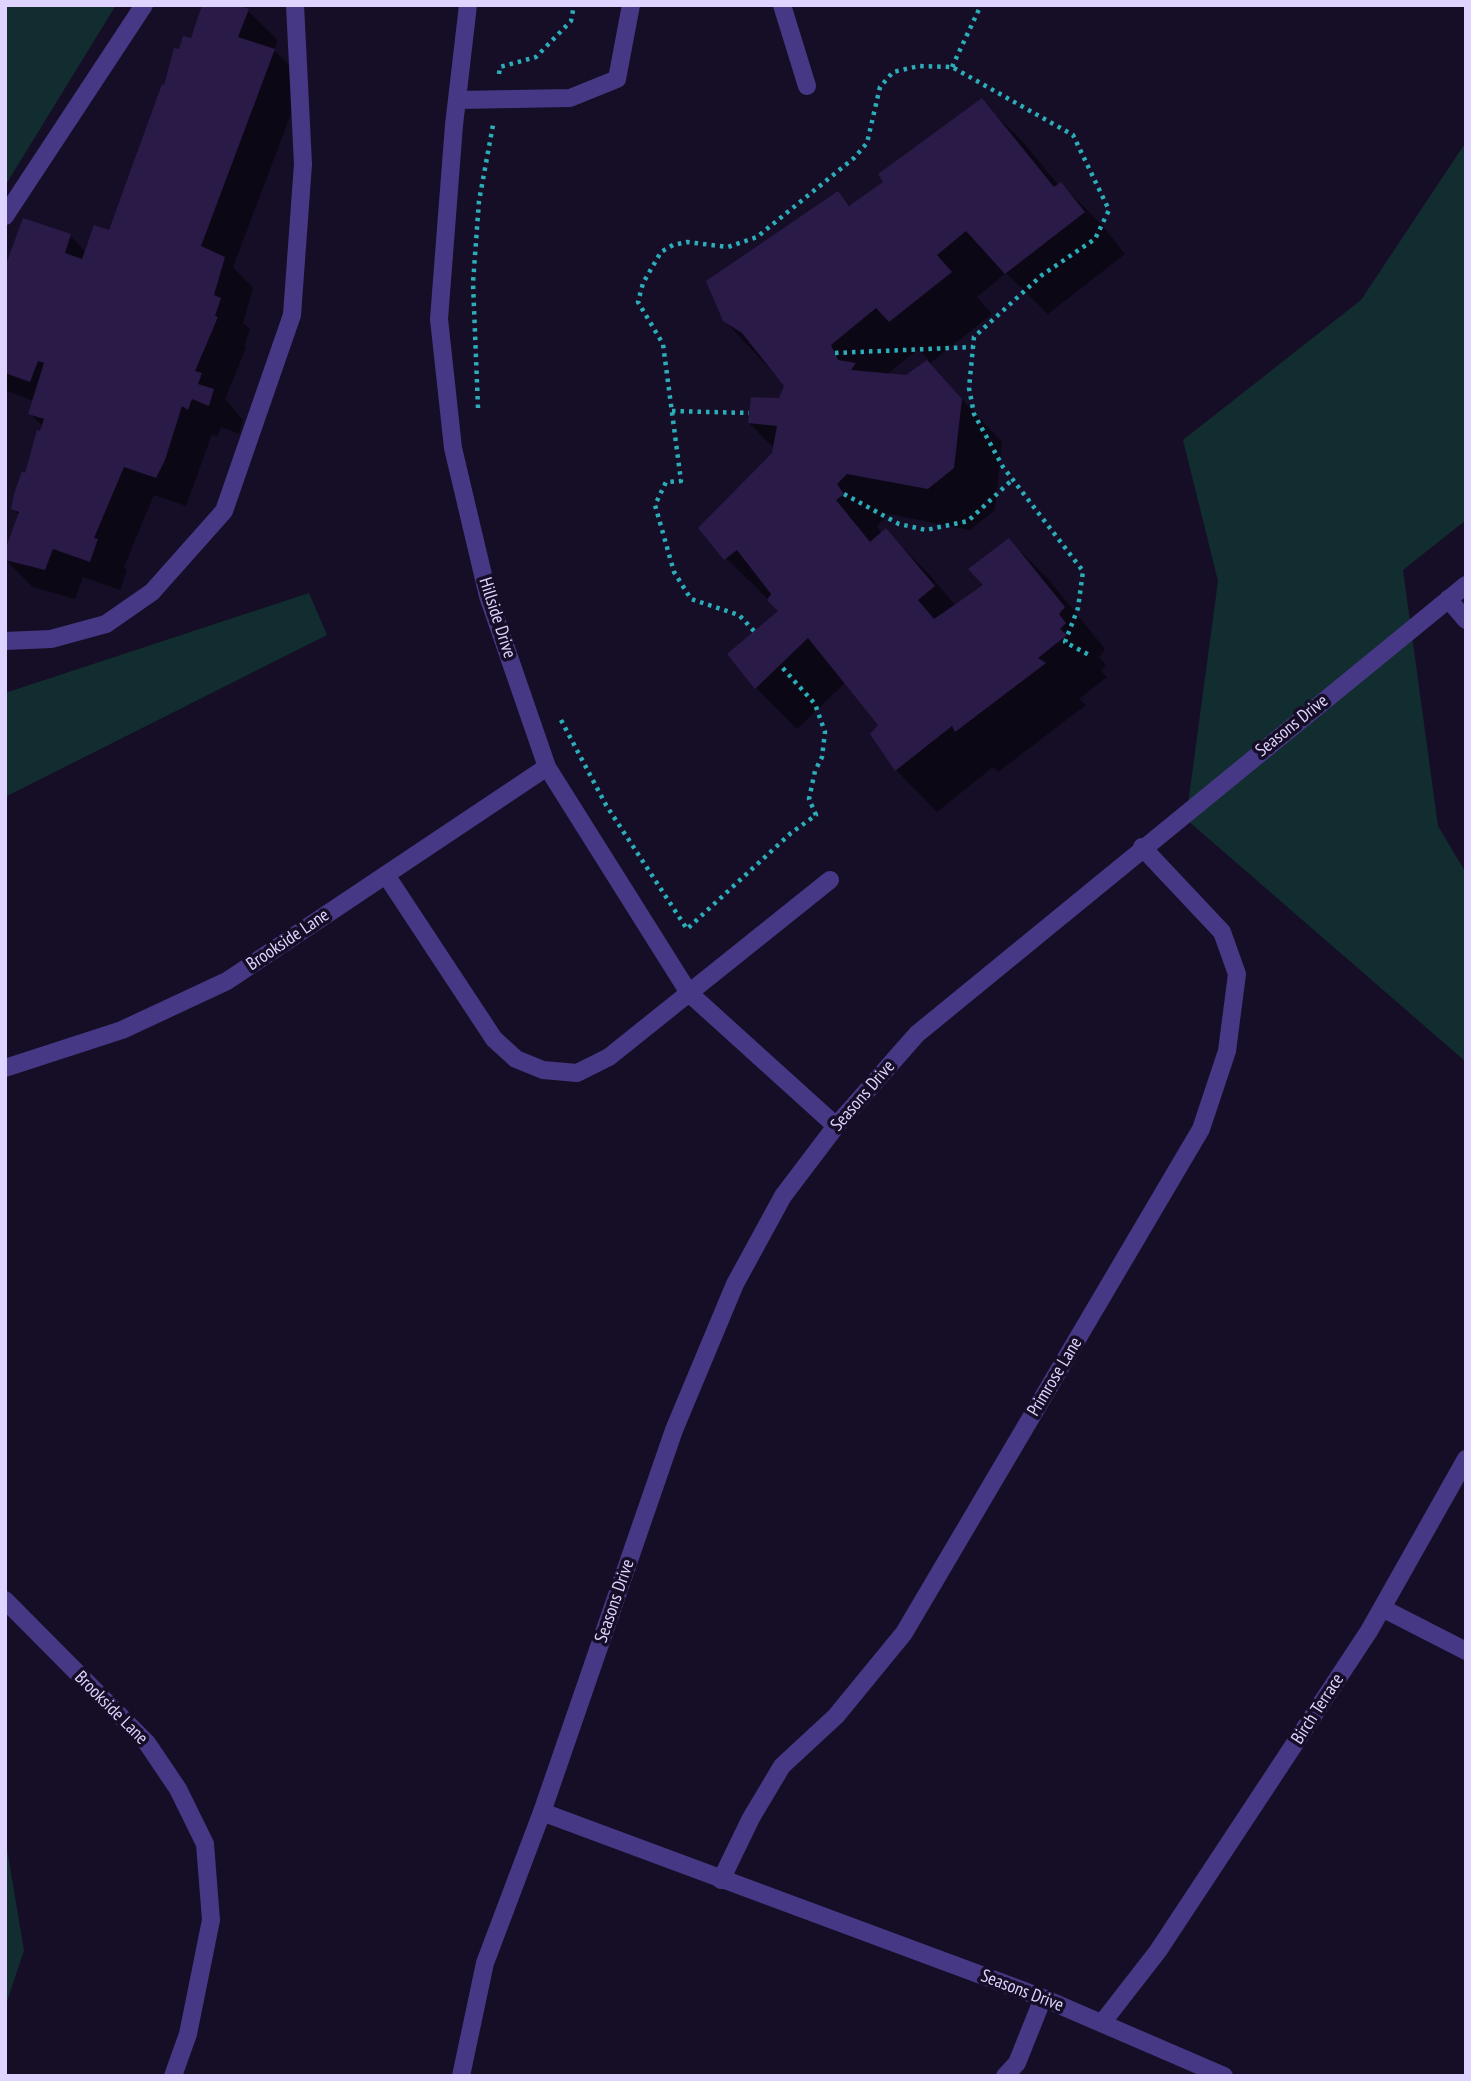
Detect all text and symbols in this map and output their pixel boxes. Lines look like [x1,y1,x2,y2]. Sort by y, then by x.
street label: Hillside Drive [474,575,520,661]
street label: Seasons Drive [1252,690,1332,762]
street label: Brookside Lane [243,905,333,975]
street label: Seasons Drive [826,1056,900,1136]
street label: Primrose Lane [1023,1334,1087,1420]
street label: Seasons Drive [591,1556,639,1646]
street label: Brookside Lane [70,1667,152,1749]
street label: Birch Terrace [1287,1670,1349,1748]
street label: Seasons Drive [978,1965,1066,2017]

